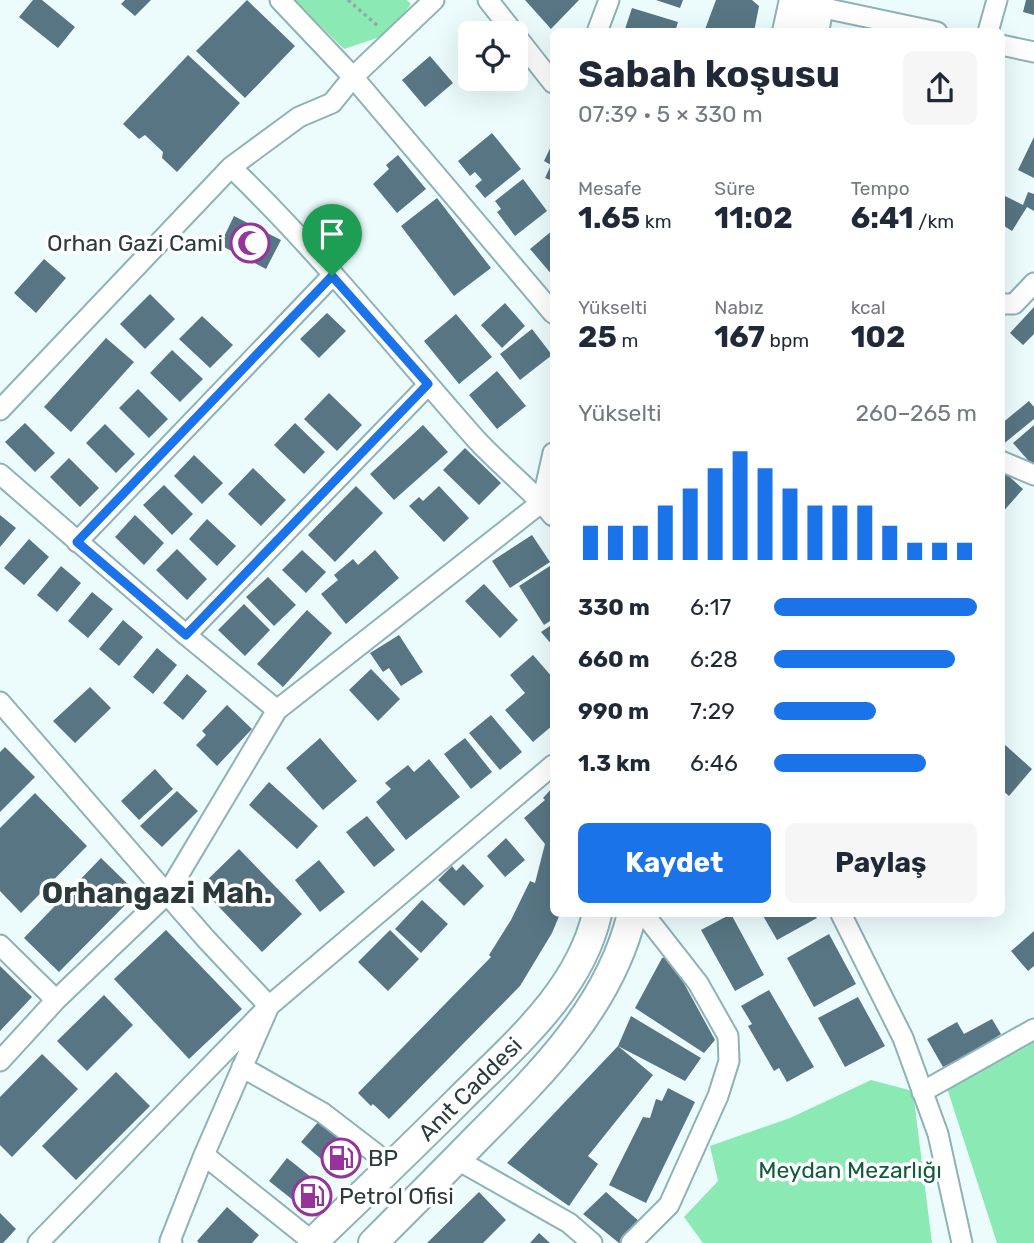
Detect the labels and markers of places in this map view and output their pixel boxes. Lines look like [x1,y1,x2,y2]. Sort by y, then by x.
pin [302,204,362,276]
mosque icon: Orhan Gazi Cami [229,222,271,264]
place label: Orhan Gazi Cami [47,229,223,257]
fuel station icon: BP [320,1137,362,1179]
place label: BP [368,1144,398,1172]
fuel station icon: Petrol Ofisi [291,1175,333,1217]
place label: Petrol Ofisi [339,1182,454,1210]

